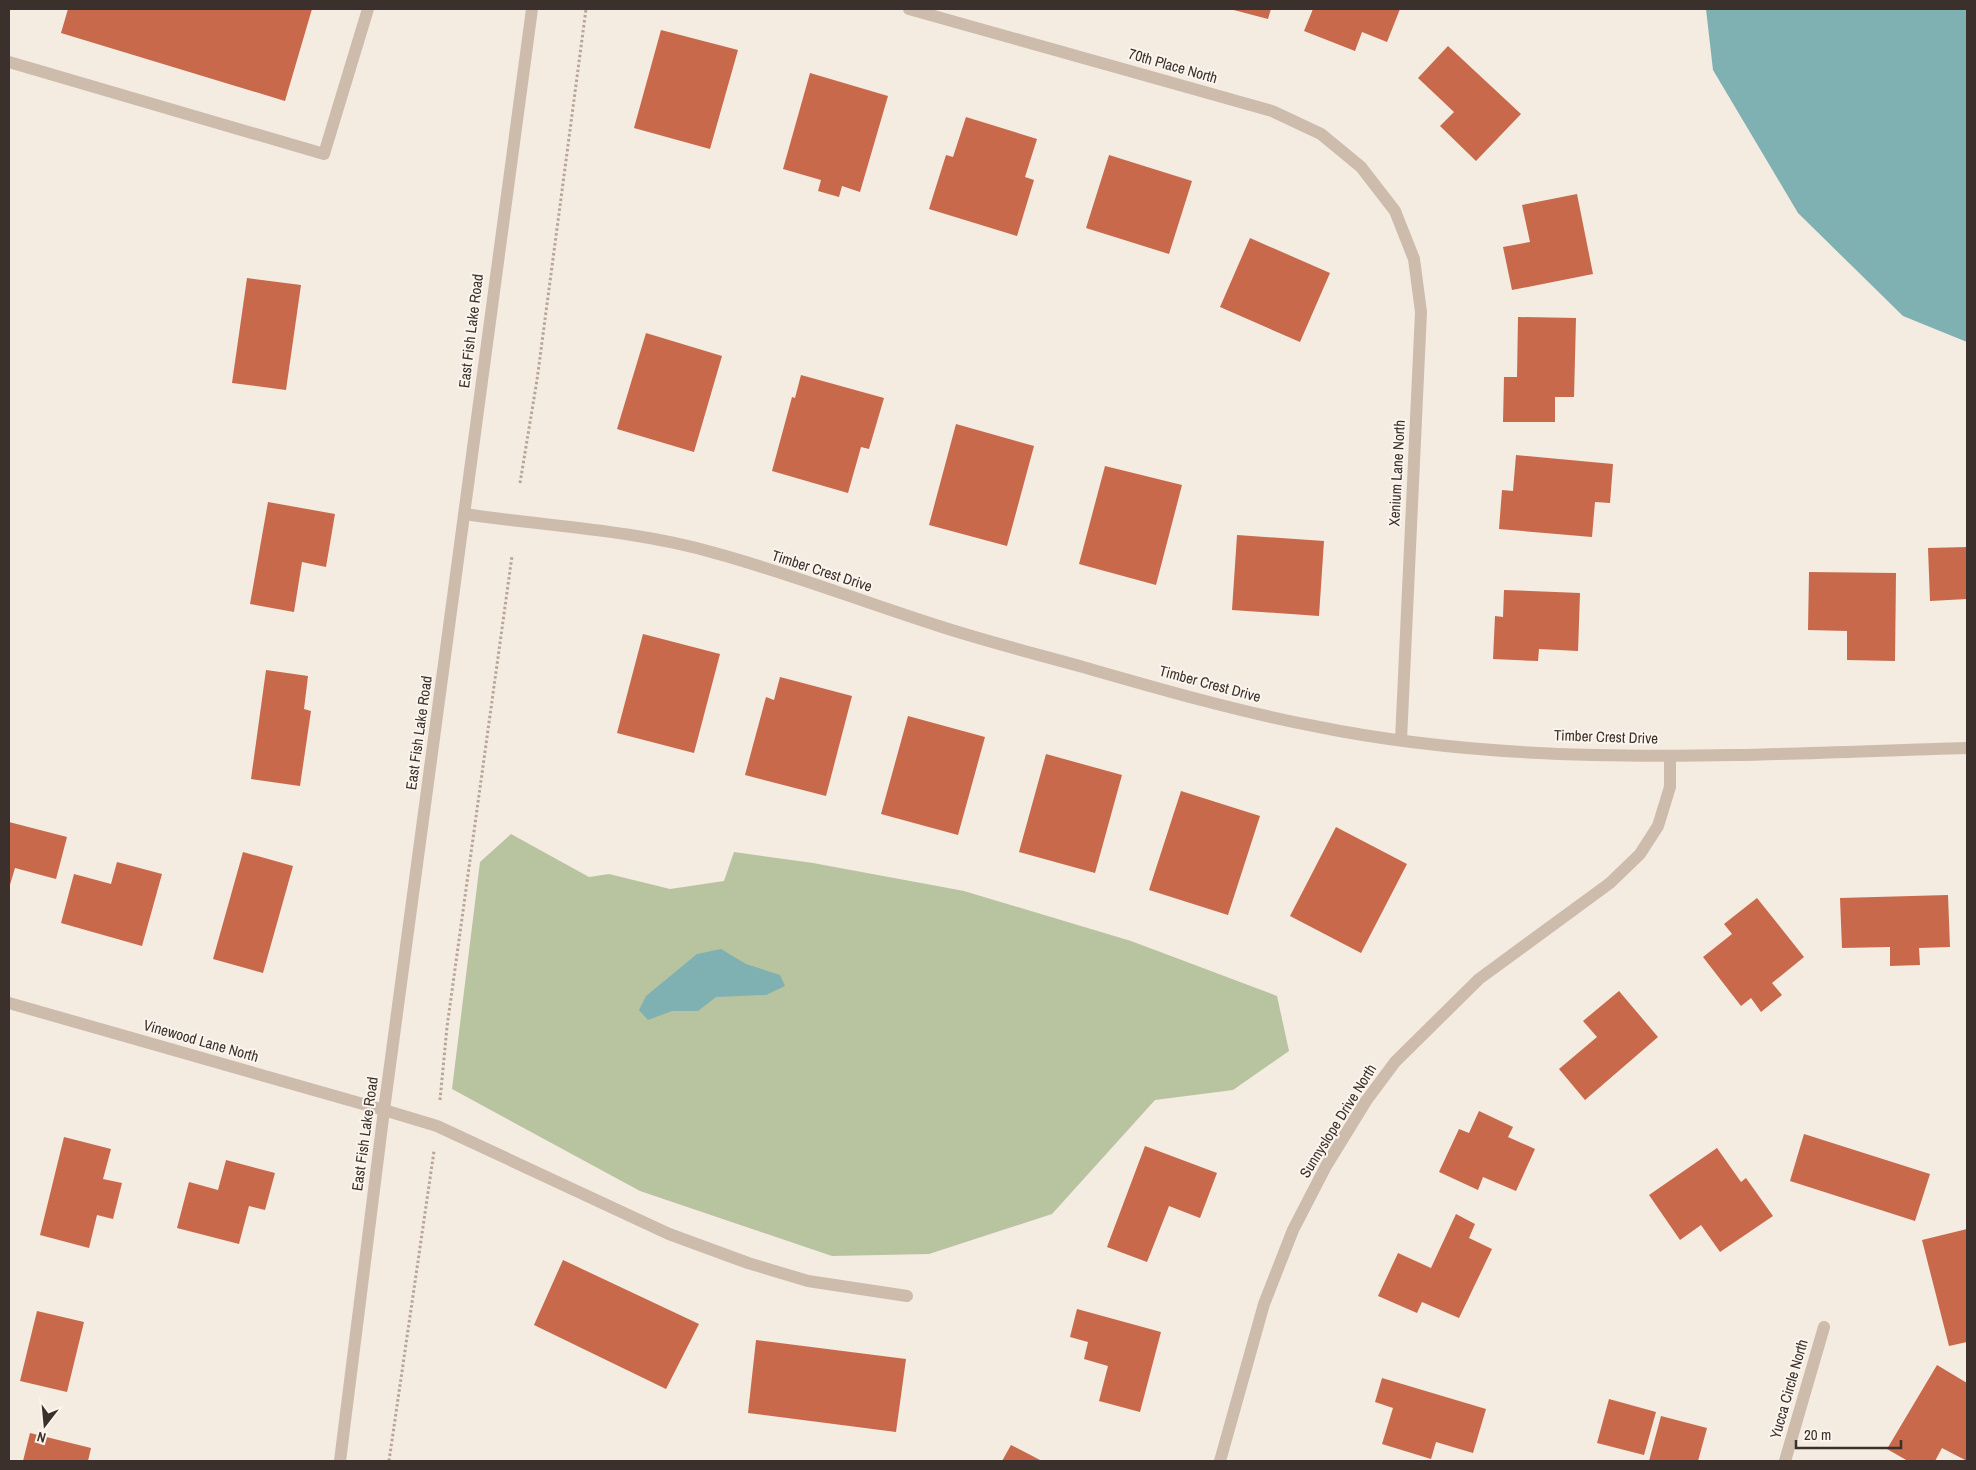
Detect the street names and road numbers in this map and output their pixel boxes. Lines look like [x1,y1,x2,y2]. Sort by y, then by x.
street label: 70th Place North [1126,43,1220,88]
street label: East Fish Lake Road [453,273,488,389]
street label: Xenium Lane North [1383,419,1410,527]
street label: Timber Crest Drive [769,544,875,597]
street label: Timber Crest Drive [1157,660,1263,707]
street label: East Fish Lake Road [400,675,437,791]
street label: Timber Crest Drive [1554,724,1659,749]
street label: Vinewood Lane North [141,1014,261,1067]
street label: Sunnyslope Drive North [1294,1060,1381,1182]
street label: East Fish Lake Road [346,1076,383,1192]
street label: Yucca Circle North [1764,1337,1813,1441]

